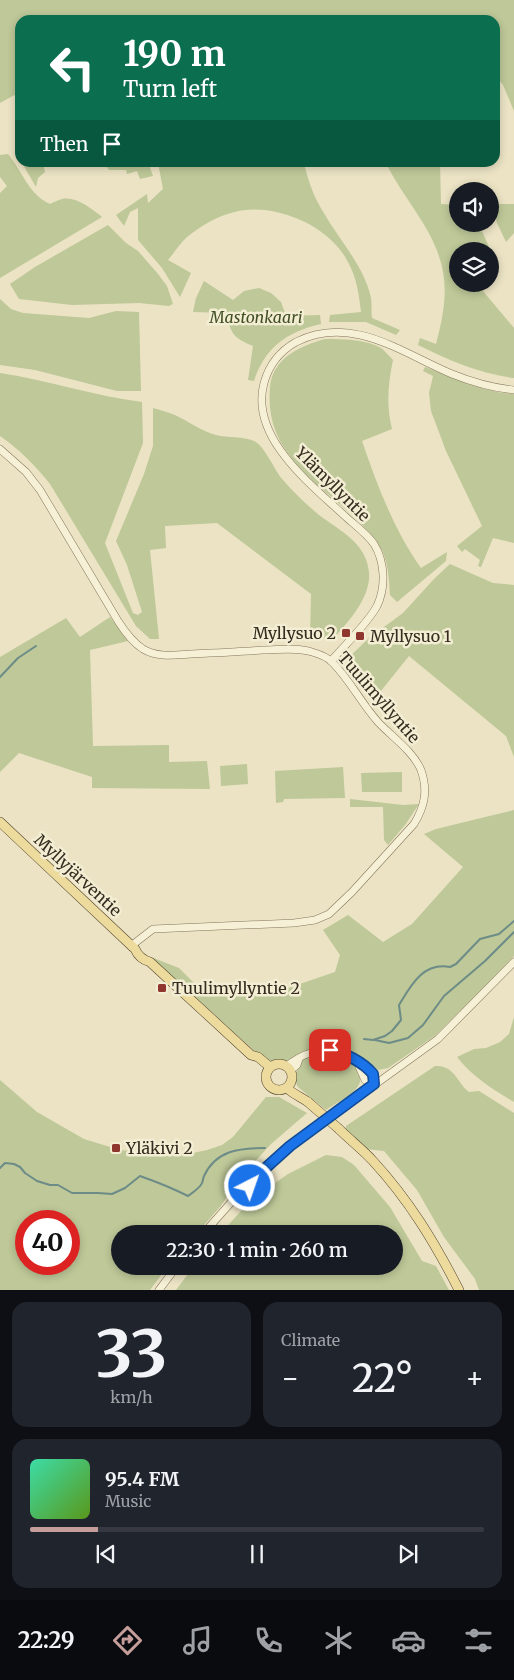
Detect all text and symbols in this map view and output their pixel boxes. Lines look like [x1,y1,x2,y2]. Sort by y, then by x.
text: 190 m [123,32,226,76]
icon: left [40,35,105,100]
text: Turn left [123,75,217,103]
icon: arrive [98,130,126,158]
text: Then [40,132,88,156]
map controls [449,182,499,292]
button: sound [449,182,499,232]
button: layers [449,242,499,292]
park label: Mastonkaari [209,307,303,327]
street label: Ylämyllyntie [291,442,375,526]
place label: Myllysuo 2 [253,623,336,643]
place label: Myllysuo 1 [370,626,451,646]
marker: Myllysuo 2 [340,627,352,639]
marker: Myllysuo 1 [354,630,366,642]
street label: Tuulimyllyntie [334,647,424,747]
street label: Myllyjärventie [30,830,126,920]
place label: Tuulimyllyntie 2 [172,978,300,998]
marker: Tuulimyllyntie 2 [156,982,168,994]
pin [309,1029,351,1071]
icon: arrive [316,1036,344,1064]
place label: Yläkivi 2 [125,1138,193,1158]
marker: Yläkivi 2 [110,1142,122,1154]
position arrow [223,1159,275,1211]
speed limit sign: 40 [15,1210,80,1275]
text: 22:30 · 1 min · 260 m [166,1238,348,1262]
text: 33 [96,1313,167,1395]
text: Climate [281,1330,340,1350]
text: 22° [352,1355,413,1402]
text: − [281,1360,300,1396]
text: + [465,1360,484,1396]
text: km/h [110,1387,153,1407]
text: 95.4 FM [105,1467,179,1491]
text: Music [105,1491,151,1511]
icon: previous [92,1540,120,1568]
icon: pause [243,1540,271,1568]
icon: next [394,1540,422,1568]
icon: directions [110,1623,145,1658]
icon: music [180,1623,215,1658]
icon: phone [251,1623,286,1658]
icon: climate [321,1623,356,1658]
icon: car [391,1623,426,1658]
icon: filters [461,1623,496,1658]
text: 22:29 [18,1626,75,1654]

